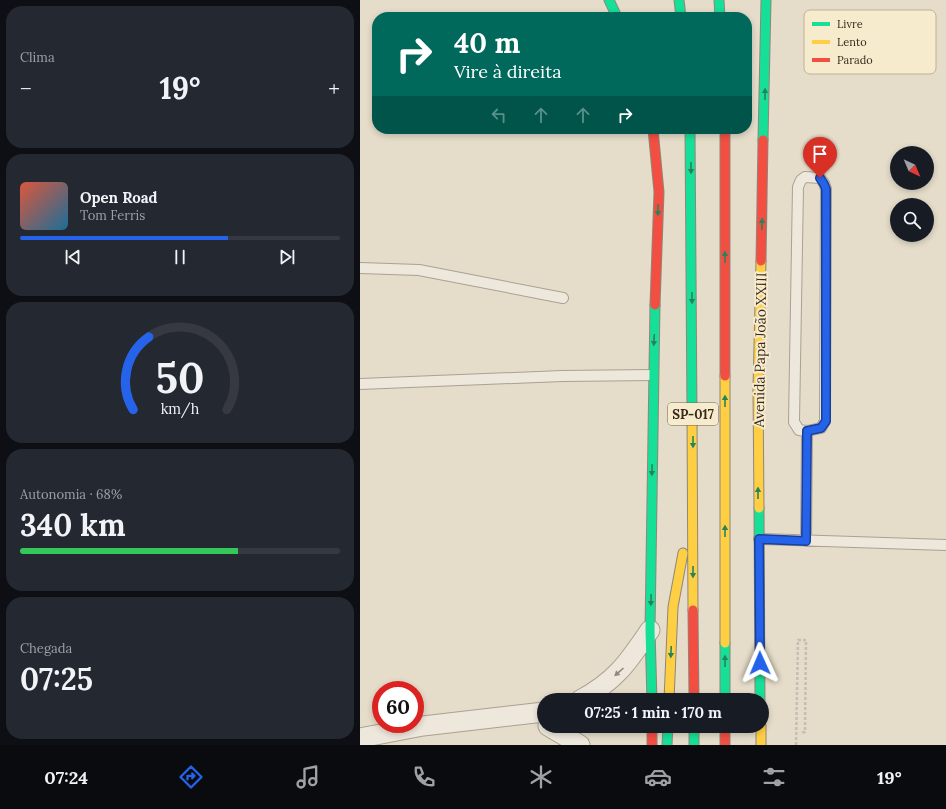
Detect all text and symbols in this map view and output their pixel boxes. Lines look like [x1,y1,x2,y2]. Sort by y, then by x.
legend [804,10,936,74]
text: Livre [837,17,863,31]
text: 40 m [454,25,520,61]
icon: right [388,28,440,80]
text: Lento [837,35,867,49]
text: Clima [20,49,55,66]
text: Parado [837,53,873,67]
text: Vire à direita [454,60,562,83]
text: 19° [160,69,200,107]
text: − [20,74,32,102]
text: + [328,74,340,102]
one-way arrow [762,87,768,100]
icon: left [488,104,510,126]
icon: ahead [530,104,552,126]
icon: ahead [572,104,594,126]
icon: right [614,104,636,126]
pin [803,137,837,178]
icon: arrive [809,143,831,165]
north arrow [890,146,934,190]
map controls [890,146,934,242]
one-way arrow [688,162,694,175]
text: Open Road [80,188,158,207]
button: search [890,198,934,242]
one-way arrow [655,204,661,217]
text: Tom Ferris [80,207,145,224]
one-way arrow [759,218,766,230]
icon: previous [62,246,84,268]
icon: pause [169,246,191,268]
icon: next [276,246,298,268]
one-way arrow [722,250,728,263]
street label: Avenida Papa João XXIII [750,272,770,429]
one-way arrow [689,292,695,305]
one-way arrow [651,334,658,346]
text: 50 [156,351,204,404]
one-way arrow [722,394,728,407]
text: km/h [161,400,200,419]
road number: SP-017 [668,403,718,425]
one-way arrow [690,436,696,449]
one-way arrow [649,464,655,477]
text: Autonomia · 68% [20,486,122,503]
one-way arrow [755,486,761,499]
text: 340 km [20,506,126,544]
one-way arrow [722,524,728,537]
one-way arrow [690,566,696,579]
one-way arrow [648,594,654,607]
text: Chegada [20,640,72,657]
position arrow [739,642,781,684]
one-way arrow [668,646,675,658]
one-way arrow [722,654,728,667]
text: 07:25 [20,660,93,698]
one-way arrow [614,667,624,677]
speed limit sign: 60 [372,681,424,733]
text: 07:25 · 1 min · 170 m [584,703,722,722]
icon: directions [177,763,205,791]
icon: music [294,763,322,791]
icon: phone [410,763,438,791]
icon: climate [527,763,555,791]
icon: car [644,763,672,791]
icon: filters [760,763,788,791]
text: 07:24 [44,766,88,789]
text: 19° [877,766,902,789]

